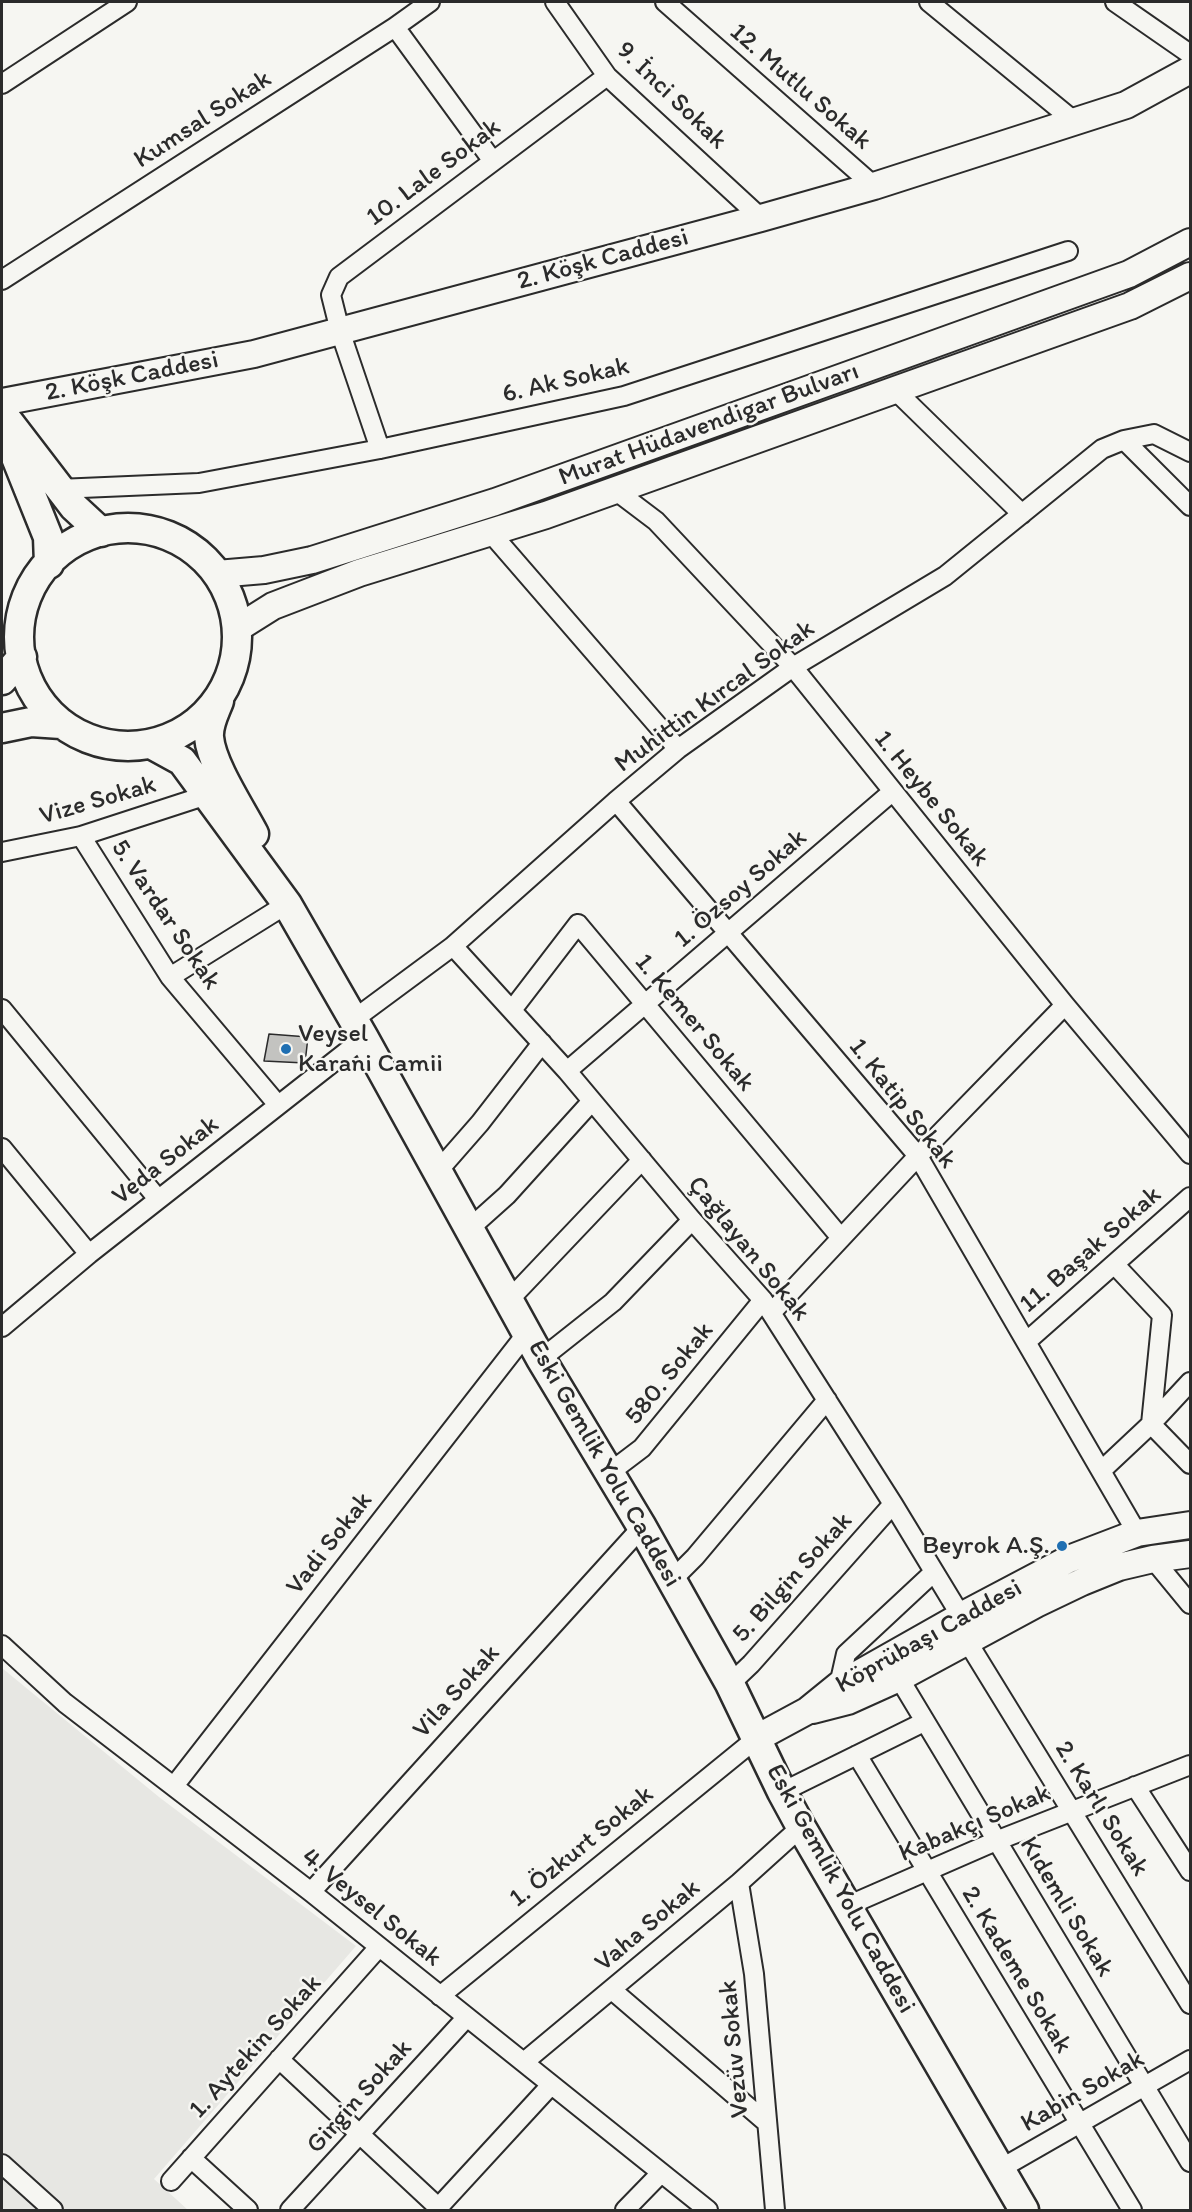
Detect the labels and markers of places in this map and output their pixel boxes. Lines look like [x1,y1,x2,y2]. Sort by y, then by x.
place label: Veysel Karani Camii [298,1018,443,1080]
marker: Veysel Karani Camii [279,1042,293,1056]
place label: Beyrok A.Ş. [922,1530,1050,1562]
marker: Beyrok A.Ş. [1055,1539,1069,1553]

